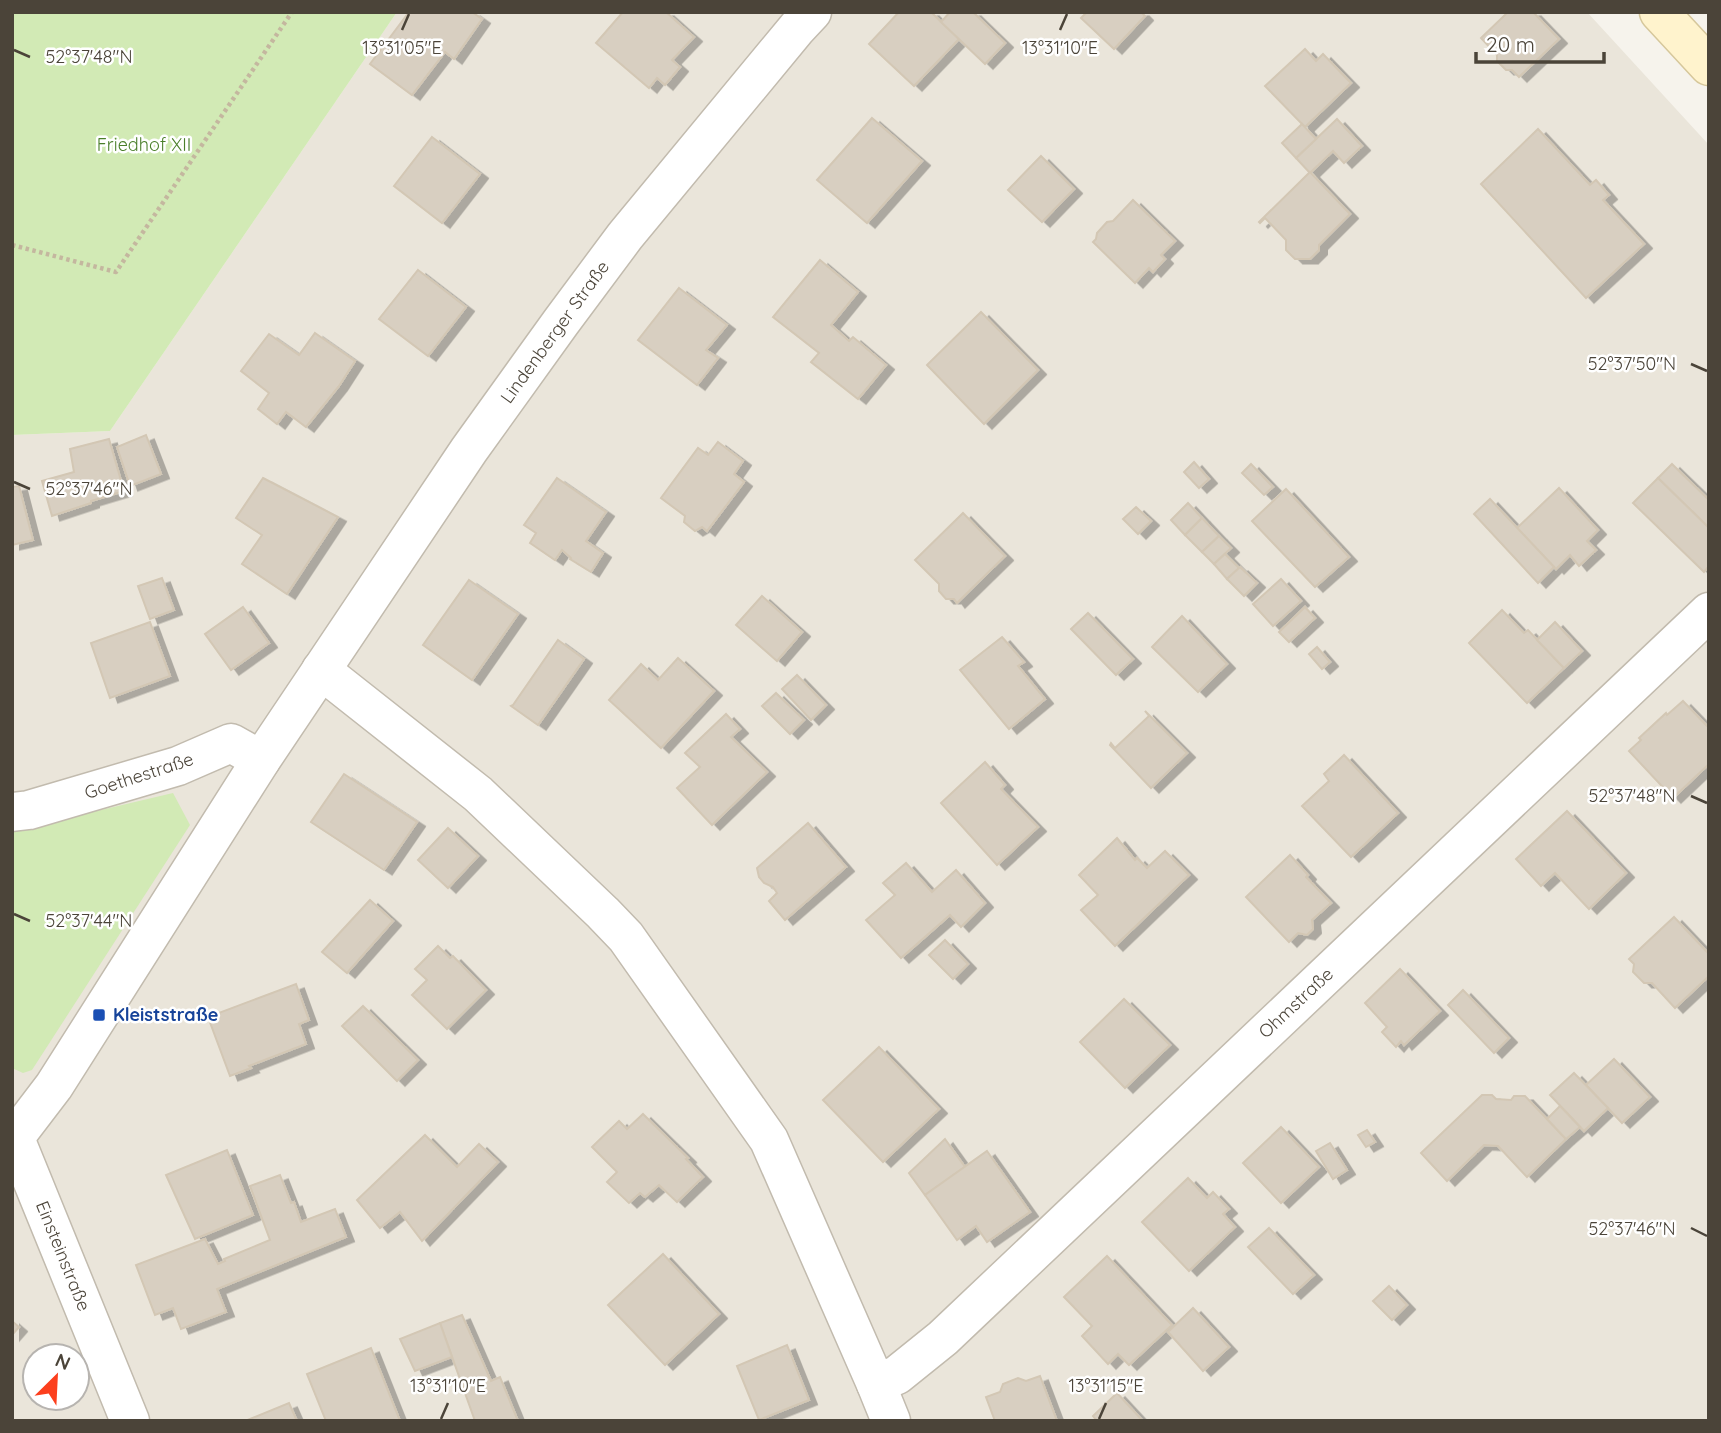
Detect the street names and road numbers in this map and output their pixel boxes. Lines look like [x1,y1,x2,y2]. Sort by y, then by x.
street label: Lindenberger Straße [495,256,614,408]
street label: Goethestraße [81,747,196,804]
street label: Ohmstraße [1254,962,1338,1043]
street label: Einsteinstraße [31,1197,96,1314]

